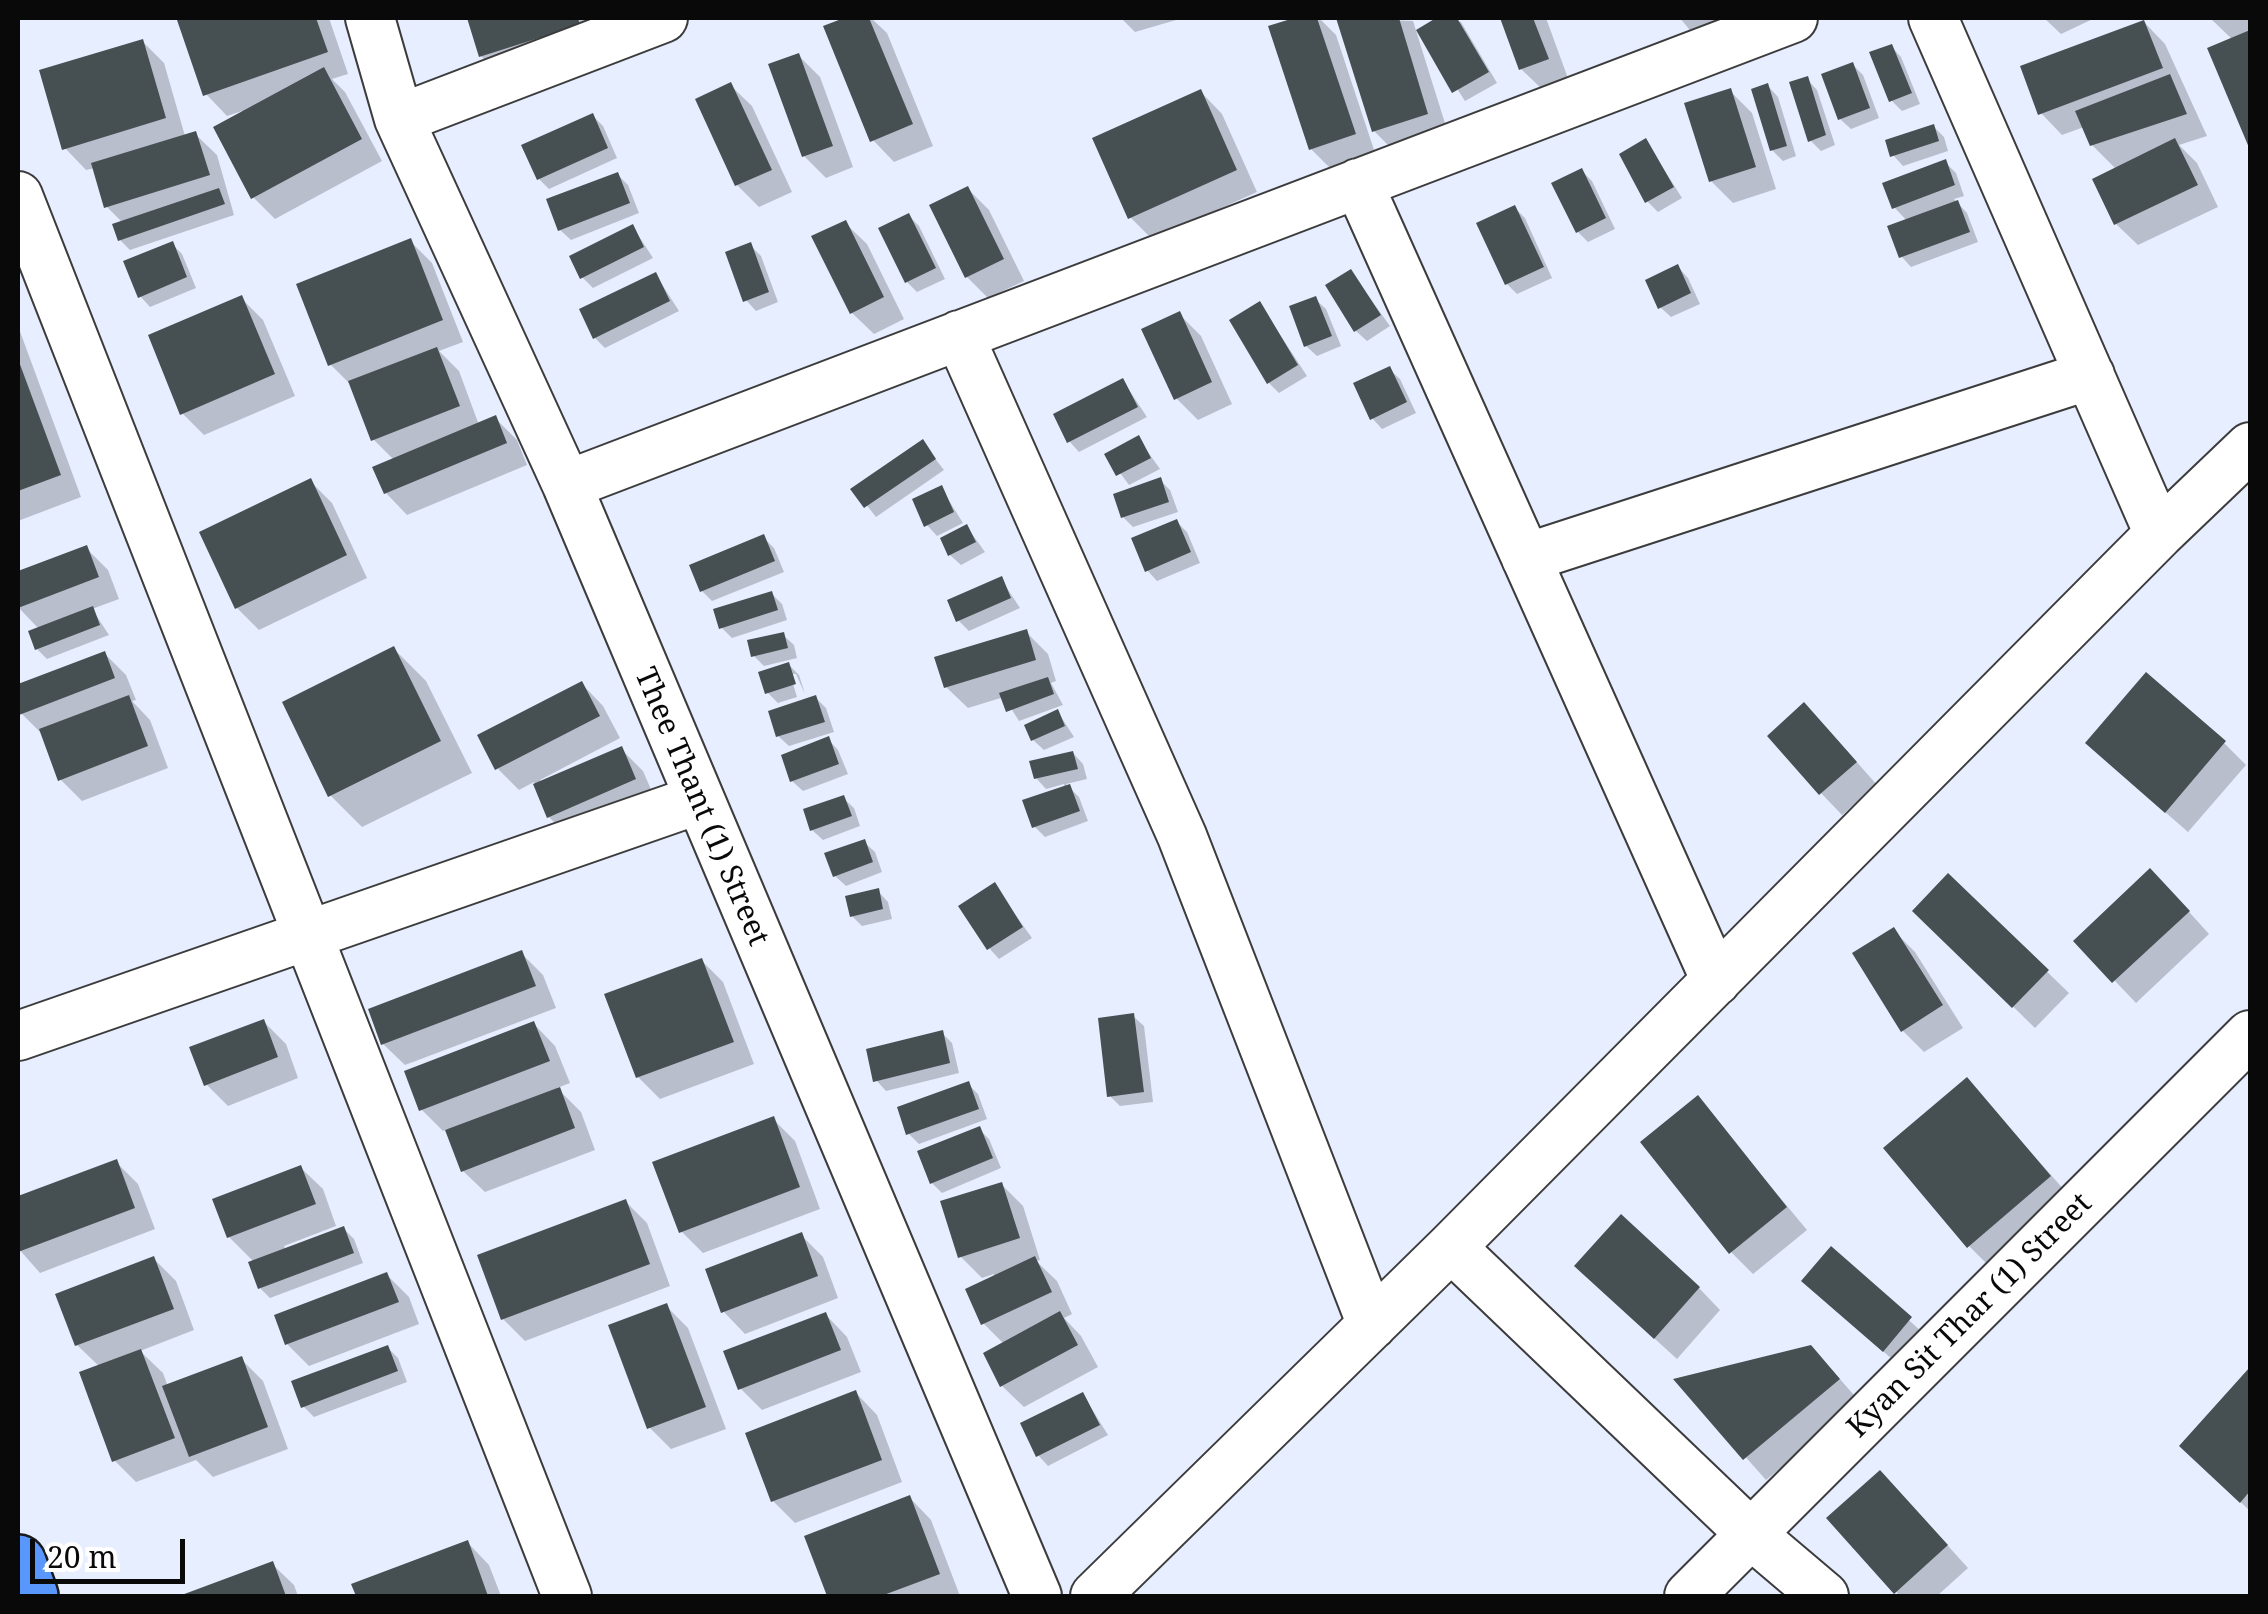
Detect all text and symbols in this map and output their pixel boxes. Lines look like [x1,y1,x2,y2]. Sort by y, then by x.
street label: Thee Thant (1) Street [626,663,776,951]
street label: Kyan Sit Thar (1) Street [1840,1186,2100,1446]
scale bar [35,1519,190,1581]
text: 20 m [47,1536,117,1577]

